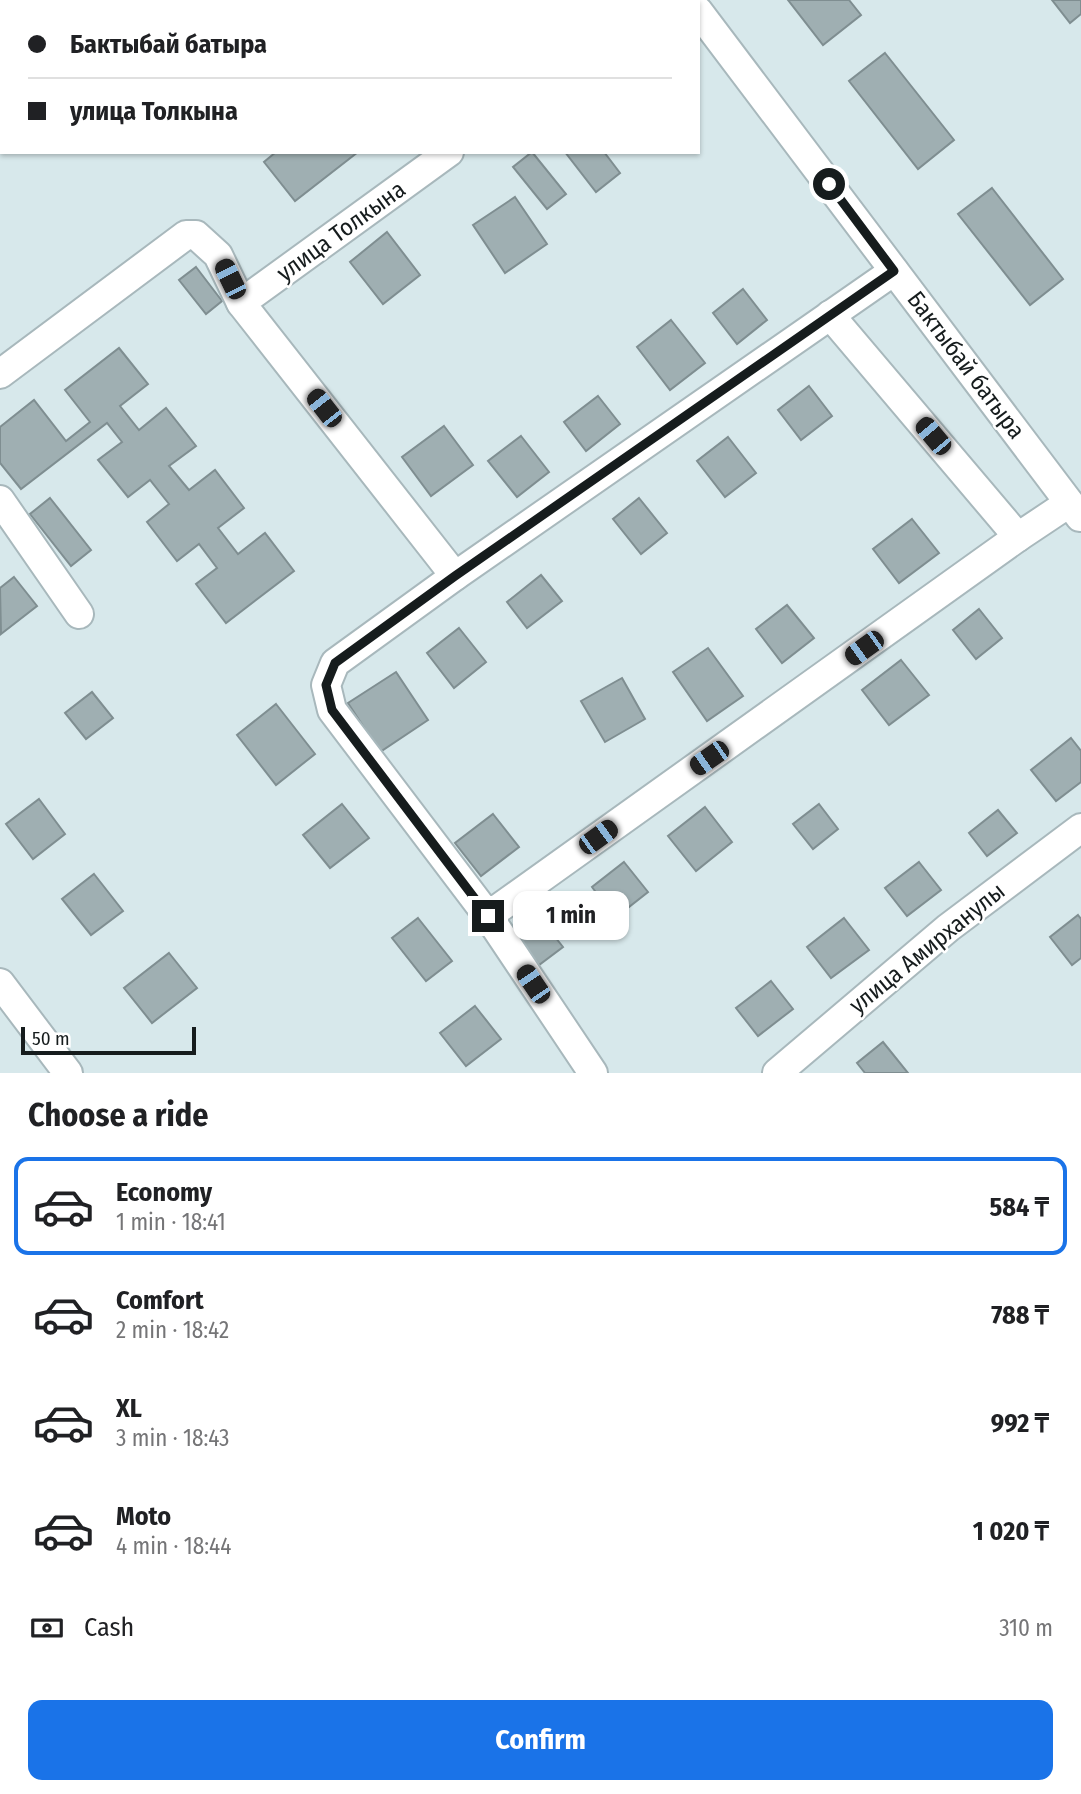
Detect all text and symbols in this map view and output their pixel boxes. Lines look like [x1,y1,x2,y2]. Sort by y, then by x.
text: Бактыбай батыра [70,29,267,60]
text: улица Толкына [70,96,238,127]
route start [813,168,845,200]
street label: улица Толкына [271,175,411,287]
car [212,256,249,302]
street label: Бактыбай батыра [901,286,1031,444]
car [303,385,346,431]
car [912,413,955,459]
car [841,627,888,669]
car [686,737,733,779]
car [575,816,622,858]
street label: улица Амирханулы [844,877,1010,1019]
callout: 1 min [512,892,628,940]
route end [472,900,504,932]
text: 1 min [546,901,596,929]
car [513,961,554,1007]
scale bar [21,1024,196,1056]
text: 50 m [32,1027,70,1050]
text: Choose a ride [28,1096,209,1134]
icon: car [32,1175,95,1238]
text: Economy [116,1177,212,1208]
text: 584 ₸ [990,1192,1049,1223]
text: 1 min · 18:41 [116,1208,226,1236]
icon: car [32,1283,95,1346]
text: Comfort [116,1285,204,1316]
text: 788 ₸ [991,1300,1049,1331]
text: 2 min · 18:42 [116,1316,229,1344]
icon: car [32,1391,95,1454]
text: XL [116,1393,142,1424]
text: 992 ₸ [991,1408,1049,1439]
text: 3 min · 18:43 [116,1424,229,1452]
icon: car [32,1499,95,1562]
text: Moto [116,1501,171,1532]
text: 1 020 ₸ [973,1516,1049,1547]
text: 4 min · 18:44 [116,1532,231,1560]
icon: cash [28,1609,66,1647]
text: Cash [84,1612,134,1643]
text: 310 m [999,1614,1053,1642]
button: Confirm [28,1700,1053,1780]

